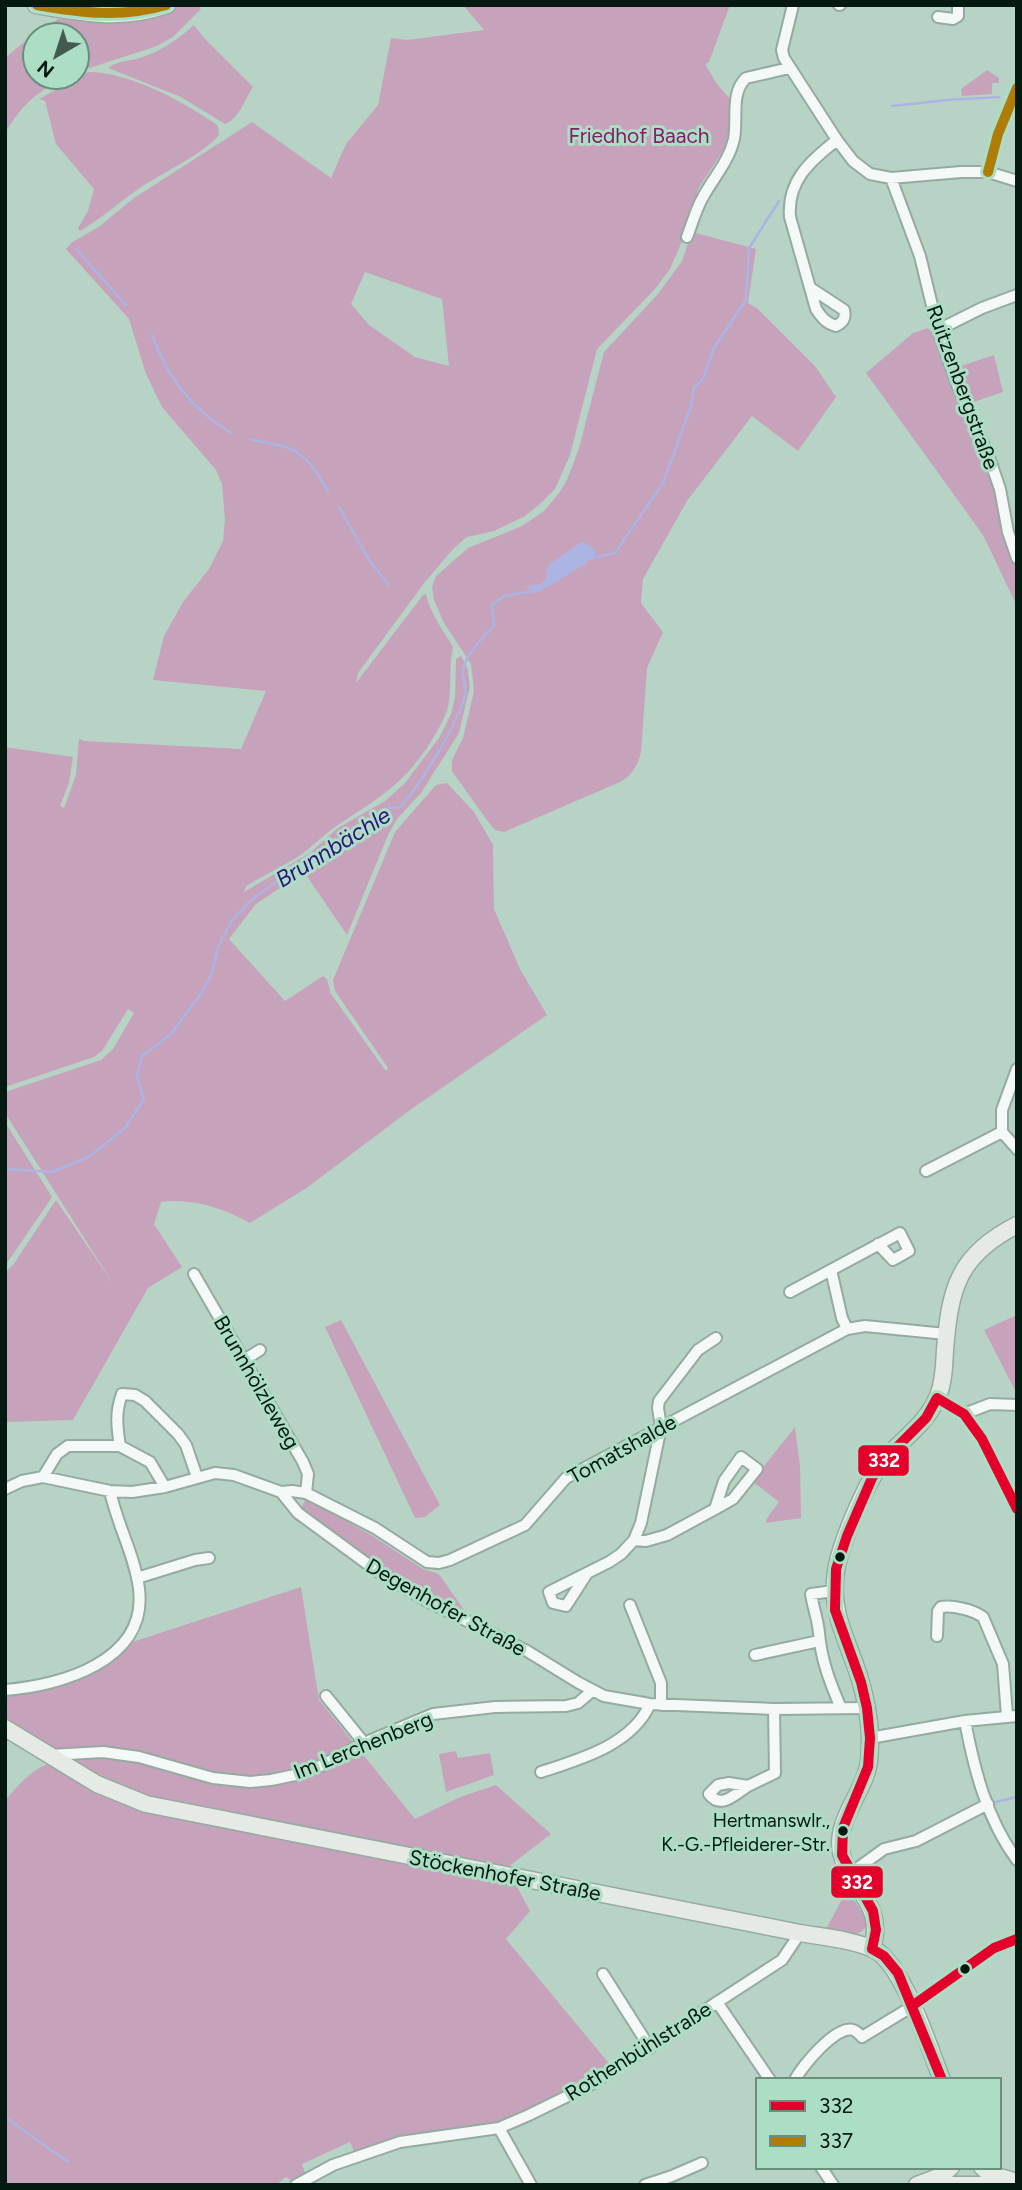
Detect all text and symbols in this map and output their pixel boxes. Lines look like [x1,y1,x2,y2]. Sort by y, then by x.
north arrow [21,21,91,91]
text: N [33,55,59,82]
park label: Friedhof Baach [568,123,710,148]
street label: Ruitzenbergstraße [922,301,1004,473]
water label: Brunnbächle [270,800,396,893]
street label: Brunnhölzleweg [209,1311,305,1453]
street label: Tomatshalde [564,1409,680,1489]
line badge: 332 [857,1444,910,1477]
text: 332 [868,1449,900,1472]
unlabelled marker [833,1550,847,1564]
street label: Degenhofer Straße [362,1553,530,1661]
street label: Im Lerchenberg [290,1706,436,1784]
place label: Hertmanswlr., K.-G.-Pfleiderer-Str. [661,1809,830,1856]
marker: Hertmanswlr., K.-G.-Pfleiderer-Str. [836,1824,850,1838]
street label: Stöckenhofer Straße [407,1844,603,1906]
line badge: 332 [830,1865,884,1899]
text: 332 [841,1871,873,1894]
unlabelled marker [958,1962,972,1976]
street label: Rothenbühlstraße [560,1996,716,2106]
legend [756,2078,1001,2169]
text: 332 [819,2093,854,2118]
text: 337 [819,2128,853,2153]

